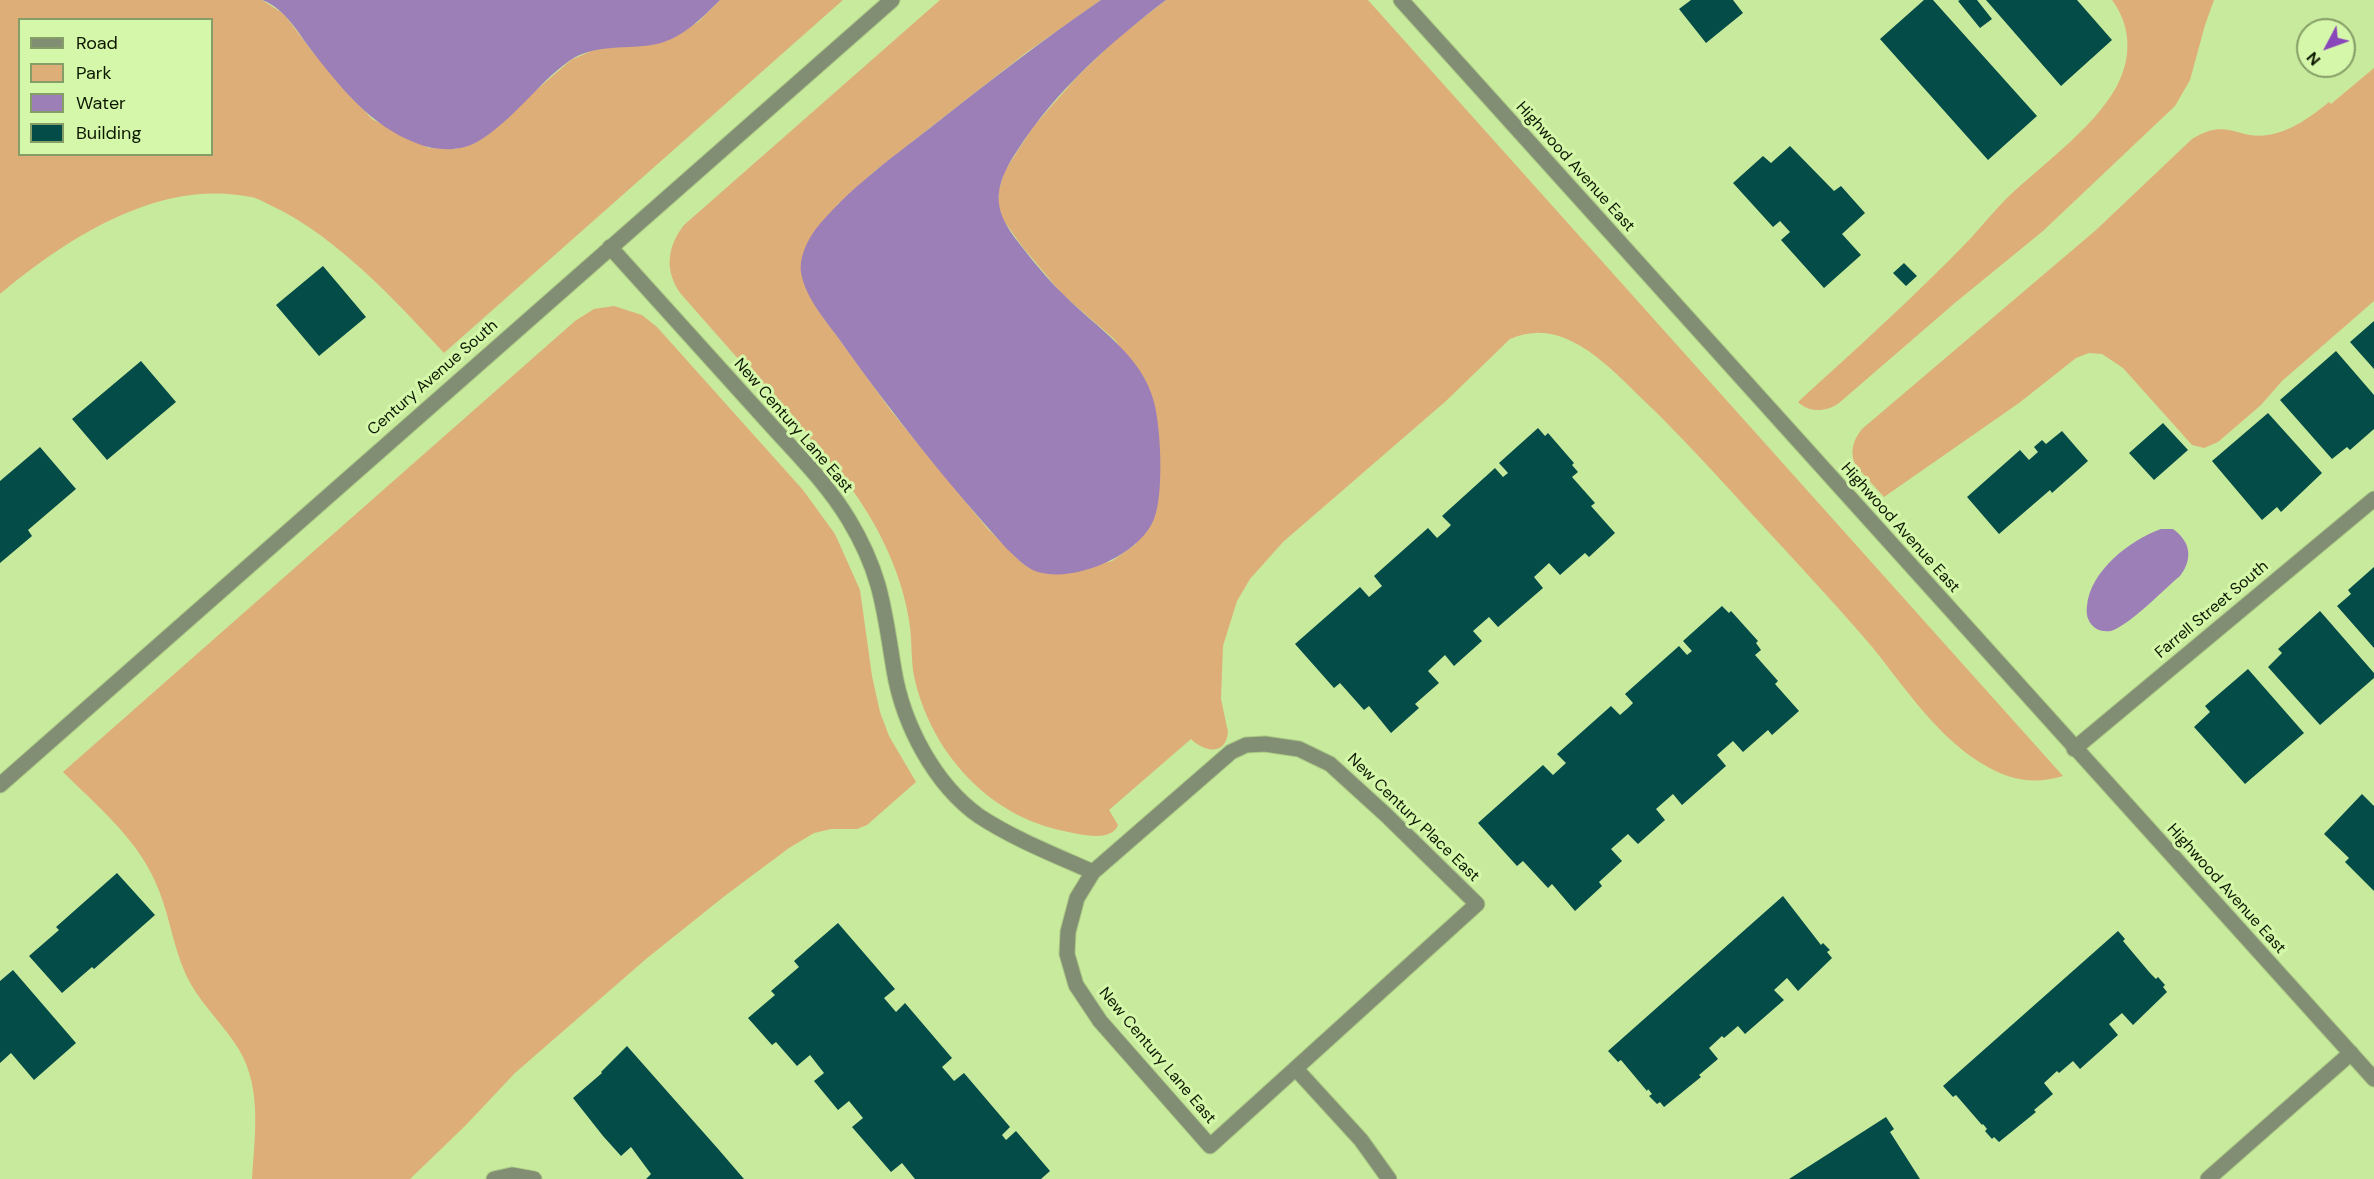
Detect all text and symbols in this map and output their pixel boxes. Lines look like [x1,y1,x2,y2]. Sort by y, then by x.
legend [18,18,213,156]
north arrow [2296,18,2356,78]
text: Road [76,31,118,55]
text: N [2302,48,2325,70]
text: Park [76,61,112,85]
text: Water [76,91,126,115]
street label: Highwood Avenue East [1512,98,1638,236]
text: Building [76,121,141,145]
street label: Century Avenue South [364,316,502,440]
street label: New Century Lane East [729,355,857,497]
street label: Highwood Avenue East [1837,459,1963,597]
street label: Farrell Street South [2152,557,2272,663]
street label: New Century Place East [1343,750,1483,886]
street label: Highwood Avenue East [2163,820,2289,958]
street label: New Century Lane East [1094,984,1220,1128]

